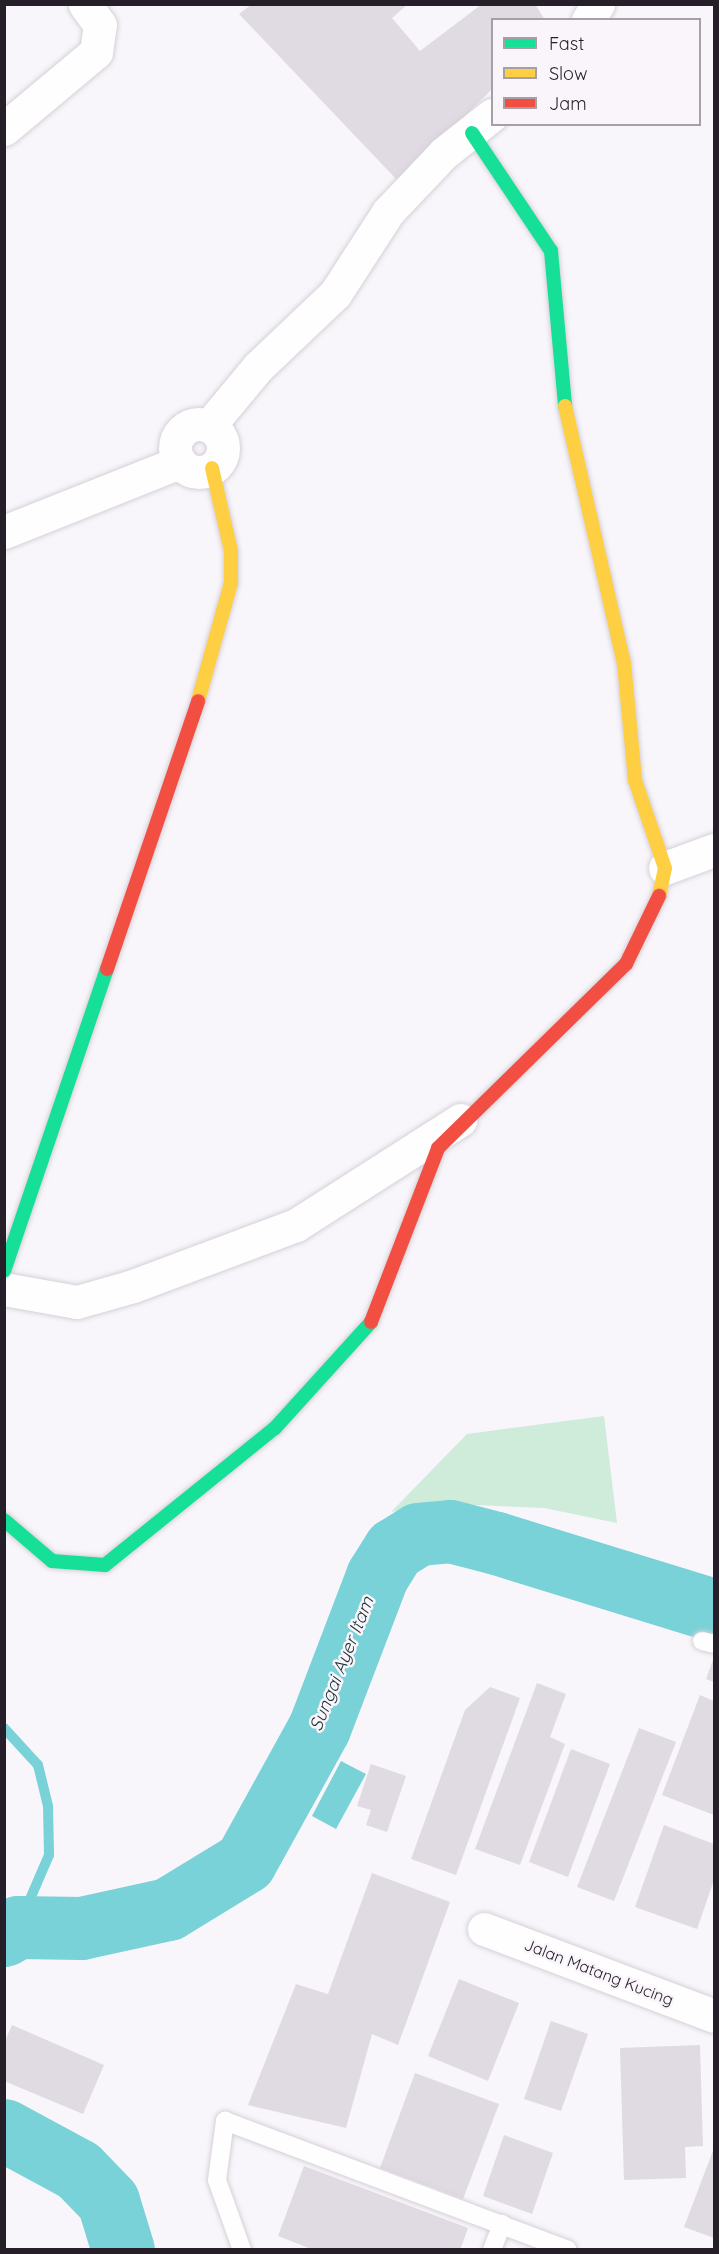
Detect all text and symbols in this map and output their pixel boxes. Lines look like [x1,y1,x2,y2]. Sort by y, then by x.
legend [491,18,701,126]
text: Fast [549,32,584,55]
text: Slow [549,62,587,85]
text: Jam [549,92,587,115]
water label: Sungai Ayer Itam [305,1594,379,1734]
street label: Jalan Matang Kucing [522,1935,676,2009]

